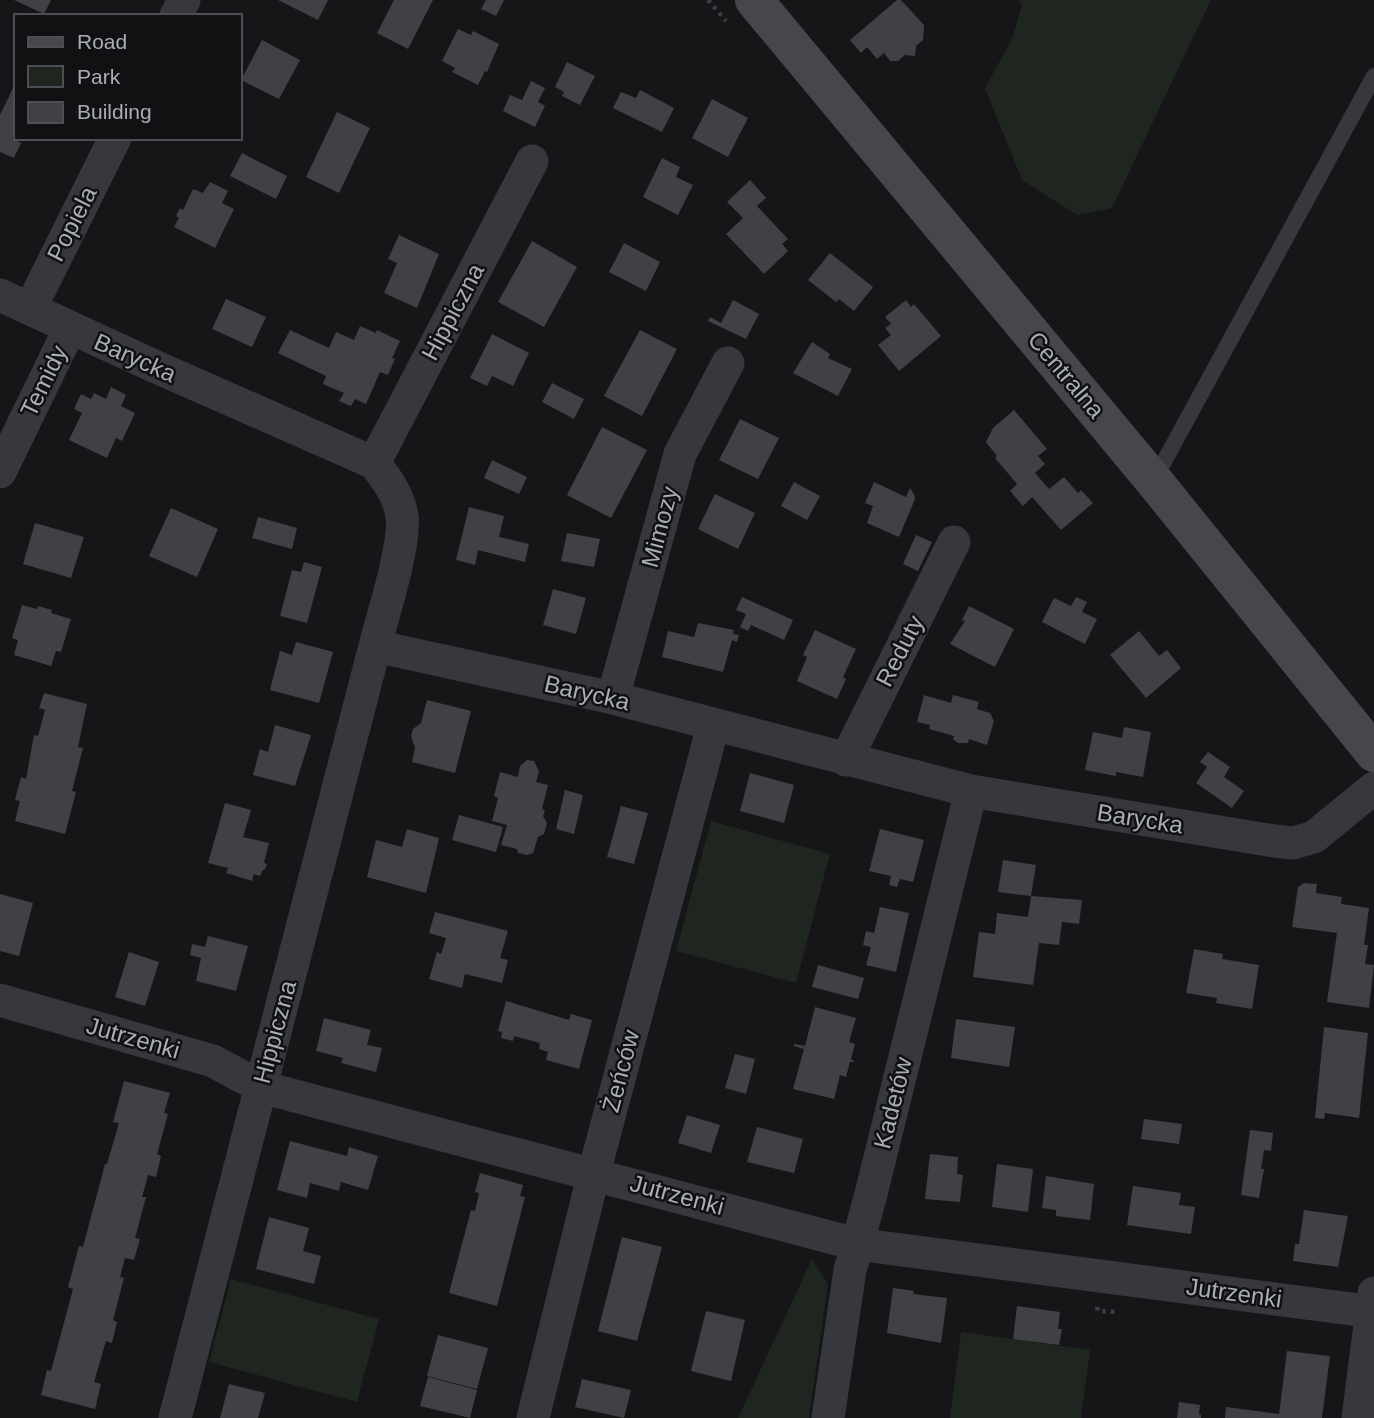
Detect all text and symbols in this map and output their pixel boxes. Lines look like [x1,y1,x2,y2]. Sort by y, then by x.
legend [14,14,242,140]
text: Road [77,30,127,53]
text: Park [77,65,121,88]
text: Building [77,100,152,123]
street label: Popiela [41,181,102,266]
street label: Hippiczna [416,258,490,365]
street label: Centralna [1023,326,1111,424]
street label: Barycka [90,328,181,388]
street label: Temidy [15,341,72,421]
street label: Mimozy [636,483,683,570]
street label: Reduty [870,611,929,691]
street label: Barycka [542,670,633,716]
street label: Barycka [1095,798,1186,839]
street label: Hippiczna [248,977,301,1086]
street label: Jutrzenki [83,1011,183,1064]
street label: Żeńców [597,1026,645,1115]
street label: Kadetów [868,1054,917,1151]
street label: Jutrzenki [627,1169,727,1220]
street label: Jutrzenki [1185,1272,1284,1313]

